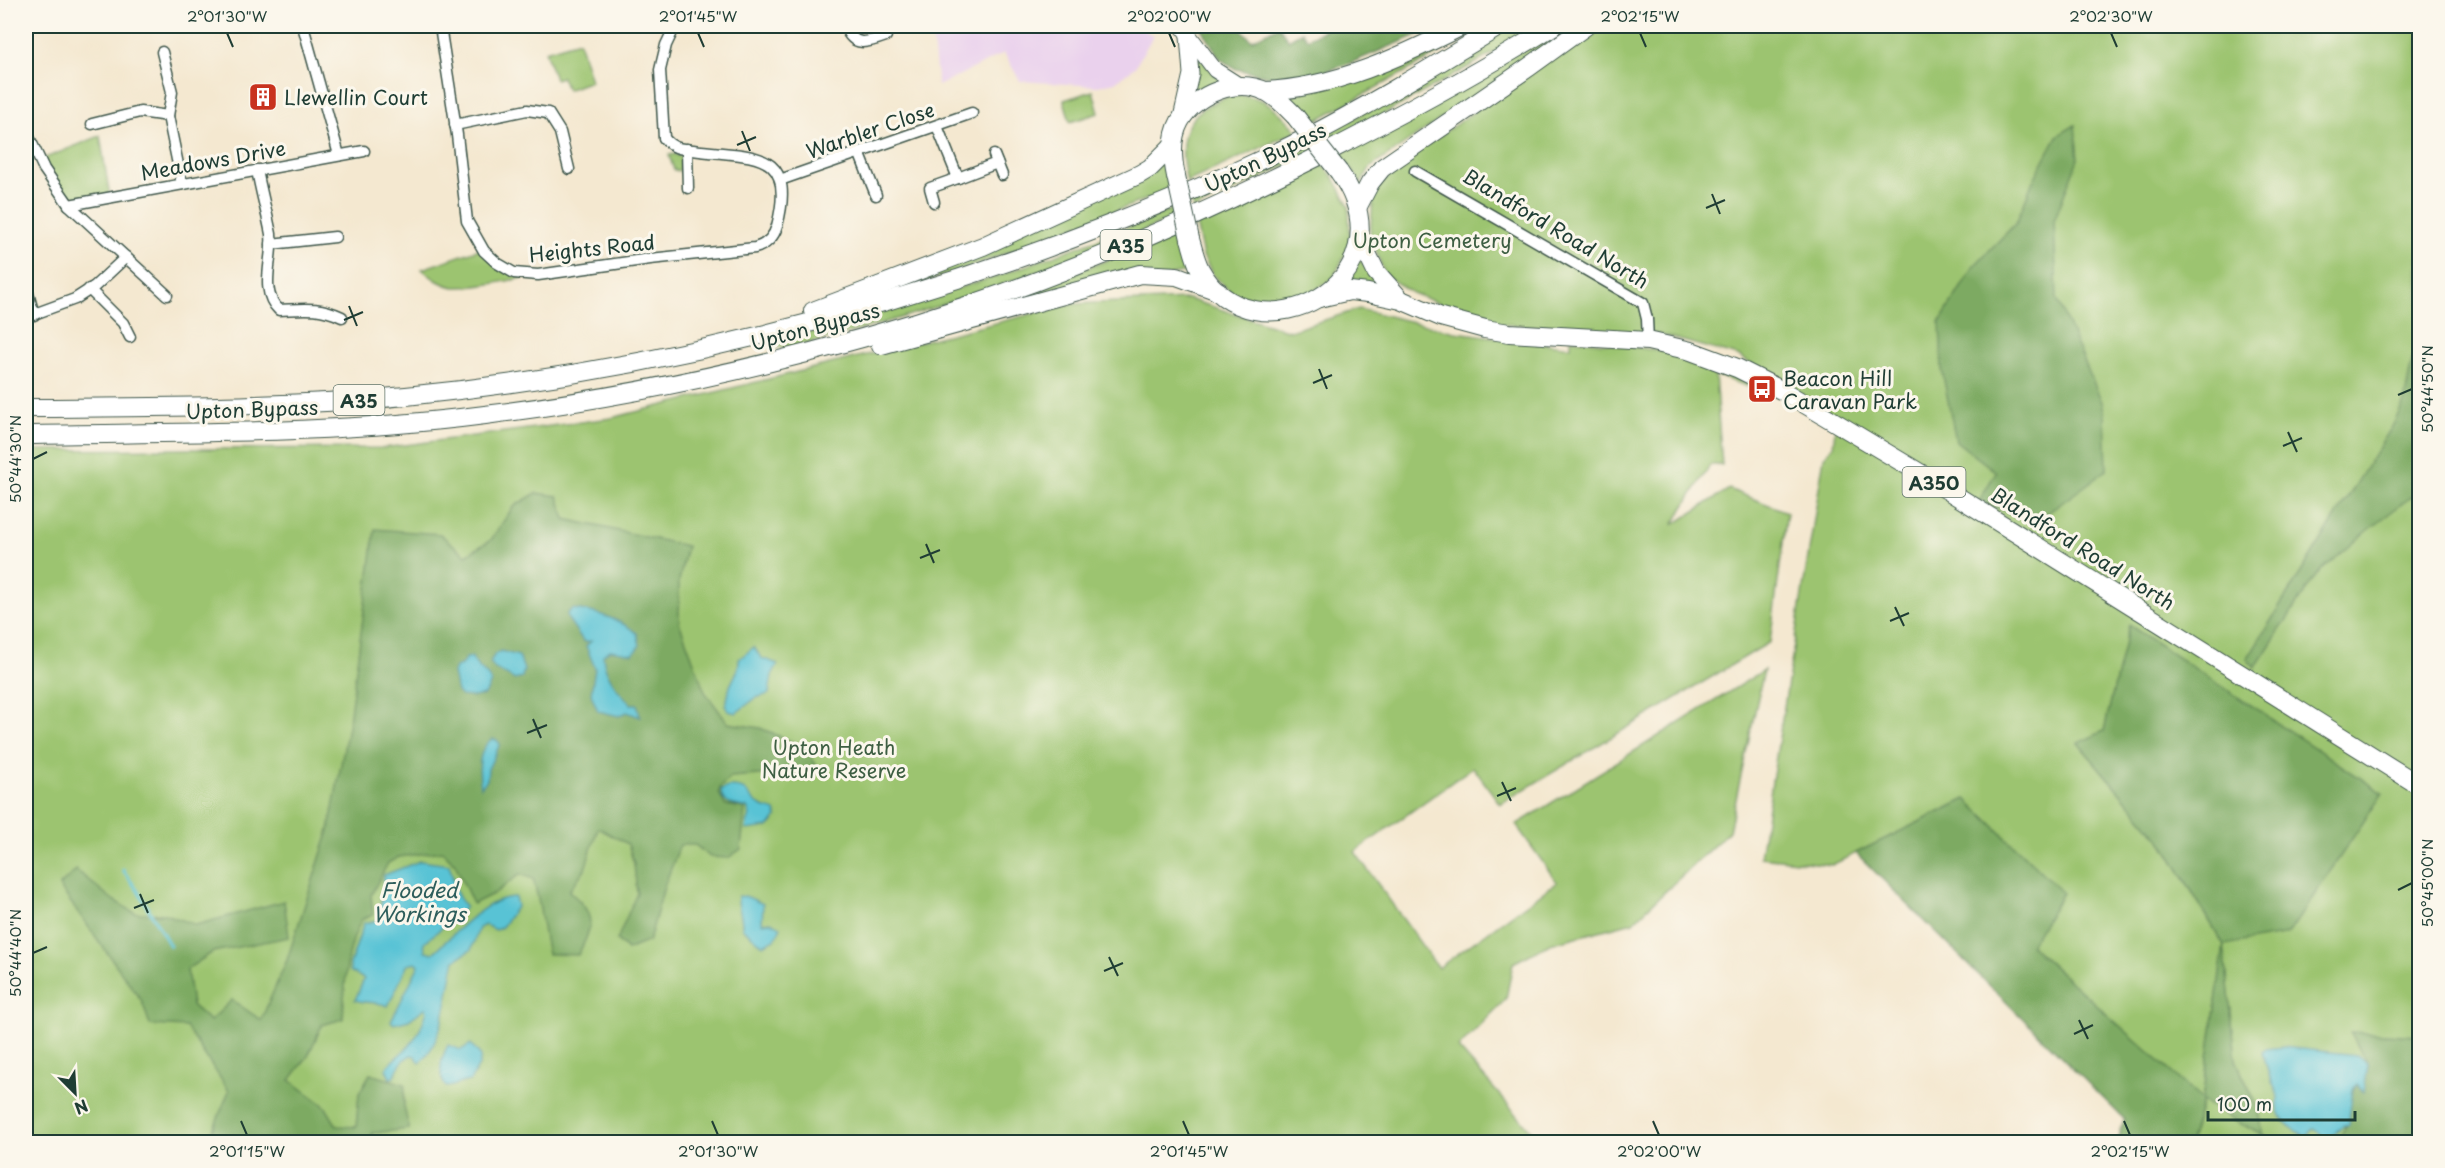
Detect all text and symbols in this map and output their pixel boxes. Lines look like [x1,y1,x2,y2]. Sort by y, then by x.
text: 2°01'30"W [187,4,268,27]
text: 2°01'45"W [659,4,738,27]
text: 2°02'00"W [1127,4,1212,27]
text: 2°02'15"W [1600,4,1680,27]
text: 2°02'30"W [2069,4,2153,27]
building icon: Llewellin Court [247,81,279,113]
place label: Llewellin Court [284,82,428,112]
street label: Warbler Close [802,94,938,166]
street label: Upton Bypass [1199,114,1331,200]
street label: Meadows Drive [138,132,288,188]
street label: Blandford Road North [1457,160,1655,296]
park label: Upton Cemetery [1352,225,1512,255]
street label: Heights Road [528,226,656,270]
road number: A35 [1100,230,1152,260]
street label: Upton Bypass [747,294,883,358]
text: 50°44'50"N [2415,345,2438,433]
place label: Beacon Hill Caravan Park [1783,363,1917,416]
bus stop icon: Beacon Hill Caravan Park [1746,373,1778,405]
road number: A35 [334,385,385,415]
street label: Upton Bypass [185,392,319,426]
text: 50°44'30"N [3,415,26,503]
road number: A350 [1902,467,1966,497]
street label: Blandford Road North [1985,479,2181,617]
park label: Upton Heath Nature Reserve [762,732,906,785]
text: 50°45'00"N [2415,839,2438,927]
water label: Flooded Workings [372,873,468,929]
text: 50°44'40"N [3,909,26,997]
north arrow [45,1063,105,1123]
scale bar [2208,1084,2355,1122]
text: 100 m [2217,1090,2272,1117]
text: N [71,1094,92,1121]
text: 2°01'15"W [209,1139,286,1162]
text: 2°01'30"W [678,1139,759,1162]
text: 2°01'45"W [1150,1139,1229,1162]
text: 2°02'00"W [1617,1139,1702,1162]
text: 2°02'15"W [2090,1139,2170,1162]

